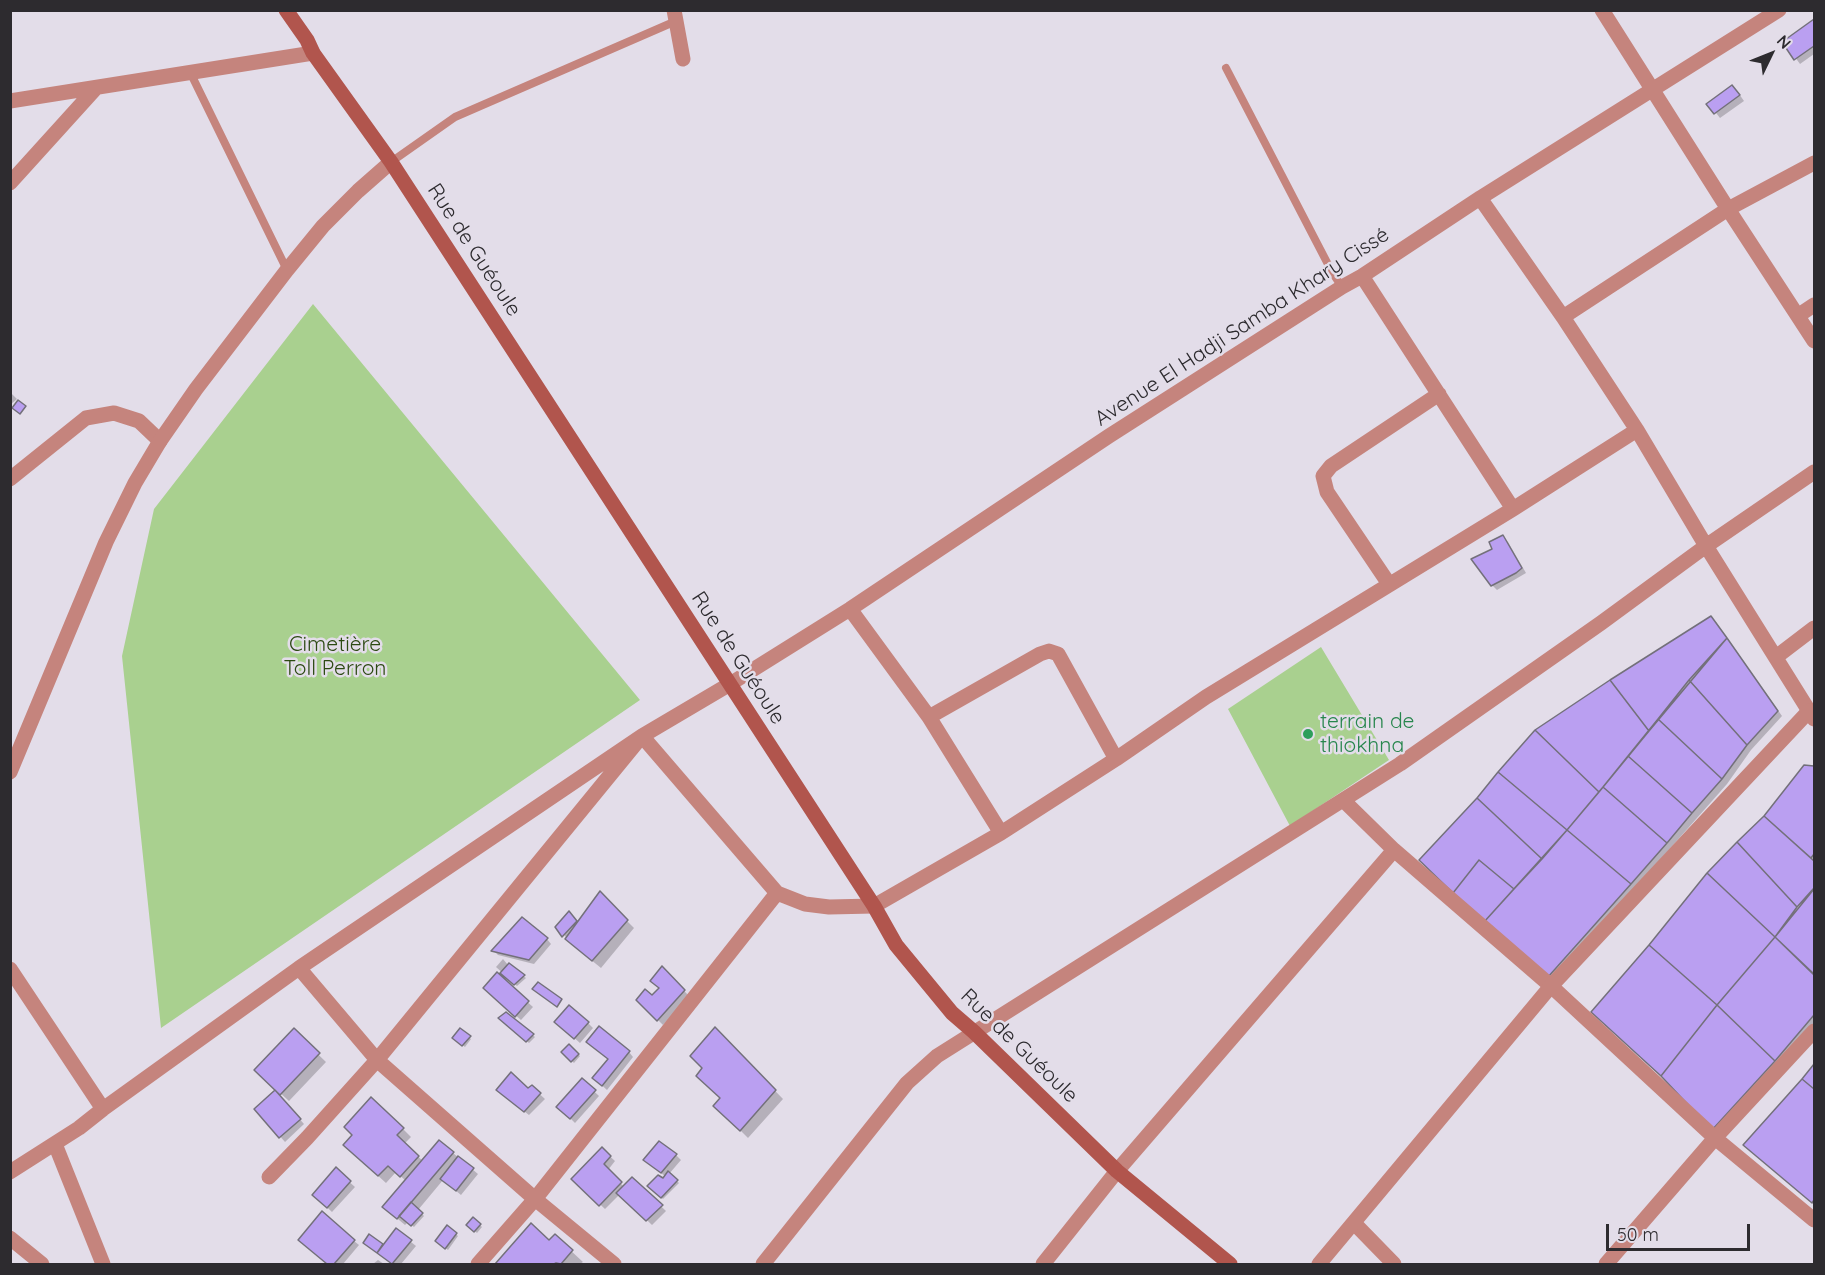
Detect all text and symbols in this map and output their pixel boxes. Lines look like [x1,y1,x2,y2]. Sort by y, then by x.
north arrow [1741,24,1801,84]
text: N [1773,31,1795,53]
street label: Rue de Guéoule [422,179,526,321]
street label: Avenue El Hadji Samba Khary Cissé [1090,222,1394,432]
street label: Rue de Guéoule [686,587,790,729]
park label: Cimetière Toll Perron [284,632,386,682]
place label: terrain de thiokhna [1320,709,1414,759]
marker: terrain de thiokhna [1301,727,1315,741]
street label: Rue de Guéoule [955,984,1083,1108]
scale bar [1609,1212,1753,1250]
text: 50 m [1617,1223,1659,1246]

